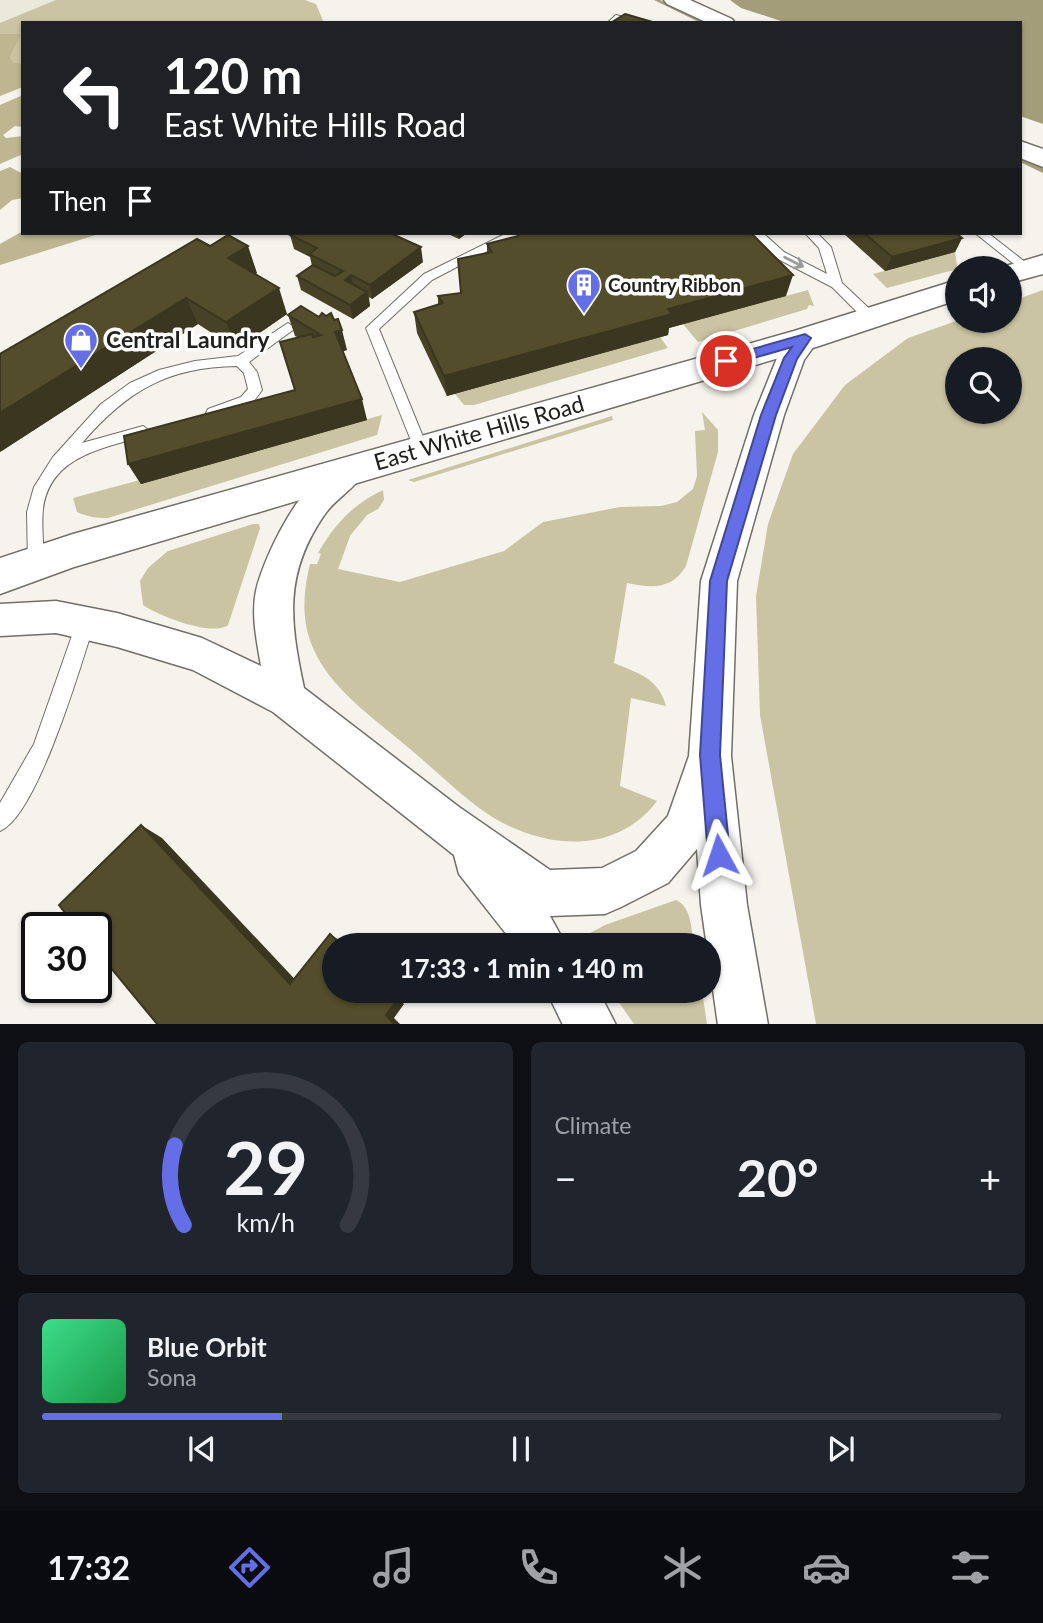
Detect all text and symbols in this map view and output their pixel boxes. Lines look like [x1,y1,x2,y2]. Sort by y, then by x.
text: 120 m [164,46,302,104]
icon: left [49,49,140,140]
text: East White Hills Road [164,105,466,144]
icon: arrive [121,182,159,220]
text: Then [49,185,107,217]
one-way arrow [783,256,804,270]
map controls [945,256,1022,424]
button: sound [945,256,1022,333]
building icon: Country Ribbon [565,266,603,315]
place label: Country Ribbon [608,273,741,296]
shop icon: Central Laundry [62,321,100,370]
place label: Central Laundry [106,325,270,353]
pin [696,331,756,391]
icon: arrive [707,342,745,380]
button: search [945,347,1022,424]
street label: East White Hills Road [370,389,587,475]
position arrow [682,818,756,892]
speed limit sign: 30 [21,912,112,1003]
text: 17:33 · 1 min · 140 m [399,952,644,984]
text: Climate [555,1111,631,1139]
text: 29 [223,1123,307,1211]
text: 20° [737,1146,819,1208]
text: − [555,1155,577,1201]
text: + [979,1155,1001,1201]
text: km/h [236,1206,295,1236]
text: Blue Orbit [147,1331,267,1363]
text: Sona [147,1363,197,1391]
icon: previous [183,1430,221,1468]
icon: pause [502,1430,540,1468]
icon: next [822,1430,860,1468]
icon: directions [225,1543,274,1592]
icon: music [369,1543,418,1592]
icon: phone [514,1543,563,1592]
icon: climate [658,1543,707,1592]
icon: car [802,1543,851,1592]
icon: filters [946,1543,995,1592]
text: 17:32 [48,1548,130,1587]

